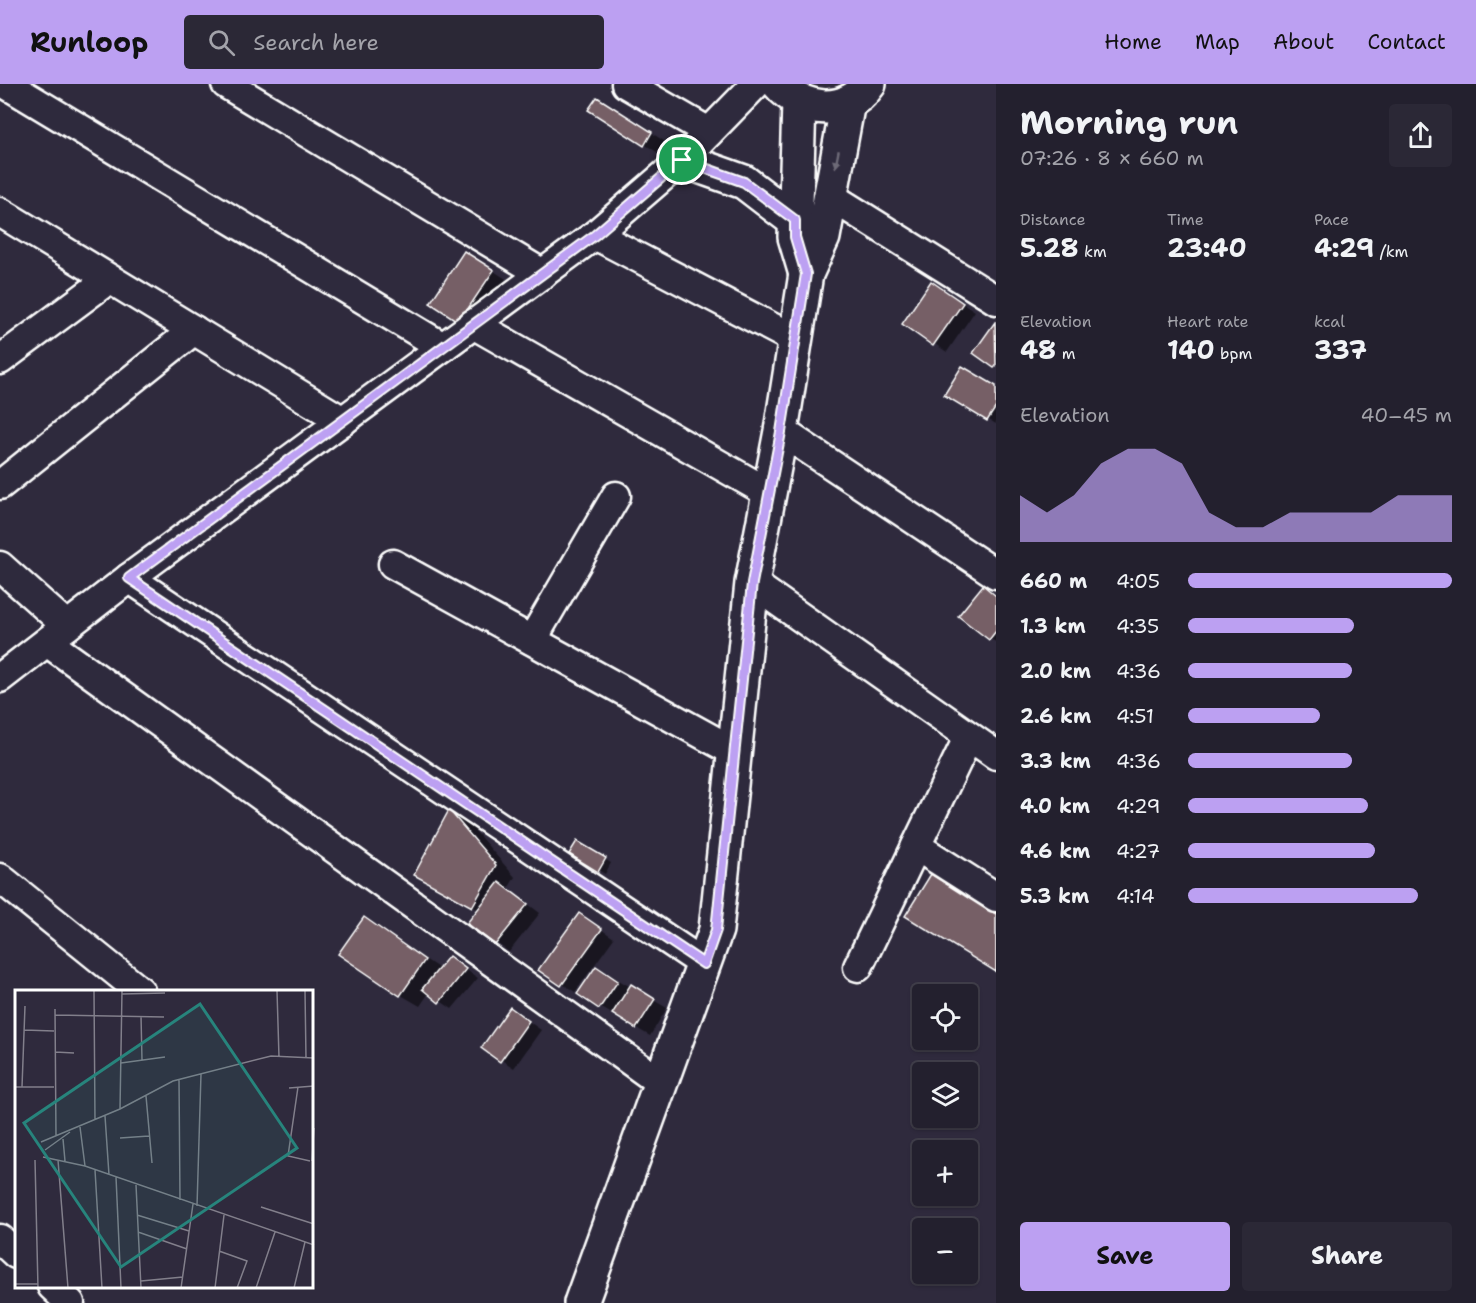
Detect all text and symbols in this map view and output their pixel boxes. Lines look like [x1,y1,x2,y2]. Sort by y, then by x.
search box [184,15,604,69]
text: Runloop [30,23,148,61]
icon: search [205,26,238,59]
text: Search here [253,28,379,57]
text: Home [1104,28,1162,56]
text: Map [1195,28,1240,56]
text: About [1273,28,1334,56]
text: Contact [1367,28,1446,56]
text: Morning run [1020,100,1238,145]
button: share [1389,104,1452,167]
pin [656,134,707,185]
icon: arrive [665,143,698,176]
text: 07:26 · 8 × 660 m [1020,145,1204,171]
one-way arrow [832,150,841,169]
text: Distance [1020,209,1086,230]
text: Time [1167,209,1204,230]
text: Pace [1314,209,1349,230]
text: 5.28 [1020,230,1079,265]
text: 23:40 [1167,230,1247,265]
text: 4:29 [1314,230,1374,265]
text: km [1079,241,1107,262]
text: /km [1374,241,1408,262]
text: Elevation [1020,311,1092,332]
text: Heart rate [1167,311,1249,332]
text: kcal [1314,311,1345,332]
text: 48 [1020,332,1056,367]
text: 140 [1167,332,1215,367]
text: 337 [1314,332,1367,367]
text: m [1056,343,1076,364]
text: bpm [1215,343,1252,364]
text: Elevation [1020,402,1110,428]
text: 40–45 m [1360,402,1452,428]
text: 660 m [1020,568,1087,594]
text: 4:05 [1116,568,1160,594]
text: 1.3 km [1020,613,1086,639]
text: 4:35 [1116,613,1159,639]
text: 2.0 km [1020,658,1091,684]
text: 4:36 [1116,658,1161,684]
text: 2.6 km [1020,703,1091,729]
text: 4:51 [1116,703,1154,729]
text: 3.3 km [1020,748,1091,774]
text: 4:36 [1116,748,1161,774]
text: 4.0 km [1020,793,1090,819]
text: 4:29 [1116,793,1161,819]
text: 4.6 km [1020,838,1090,864]
text: 4:27 [1116,838,1160,864]
text: 5.3 km [1020,883,1089,909]
text: 4:14 [1116,883,1155,909]
map controls [912,984,978,1284]
button: locate [912,984,978,1050]
inset map [15,990,314,1288]
button: layers [912,1062,978,1128]
button: + [912,1140,978,1206]
button: − [912,1218,978,1284]
button: Save [1020,1222,1230,1291]
button: Share [1242,1222,1452,1291]

